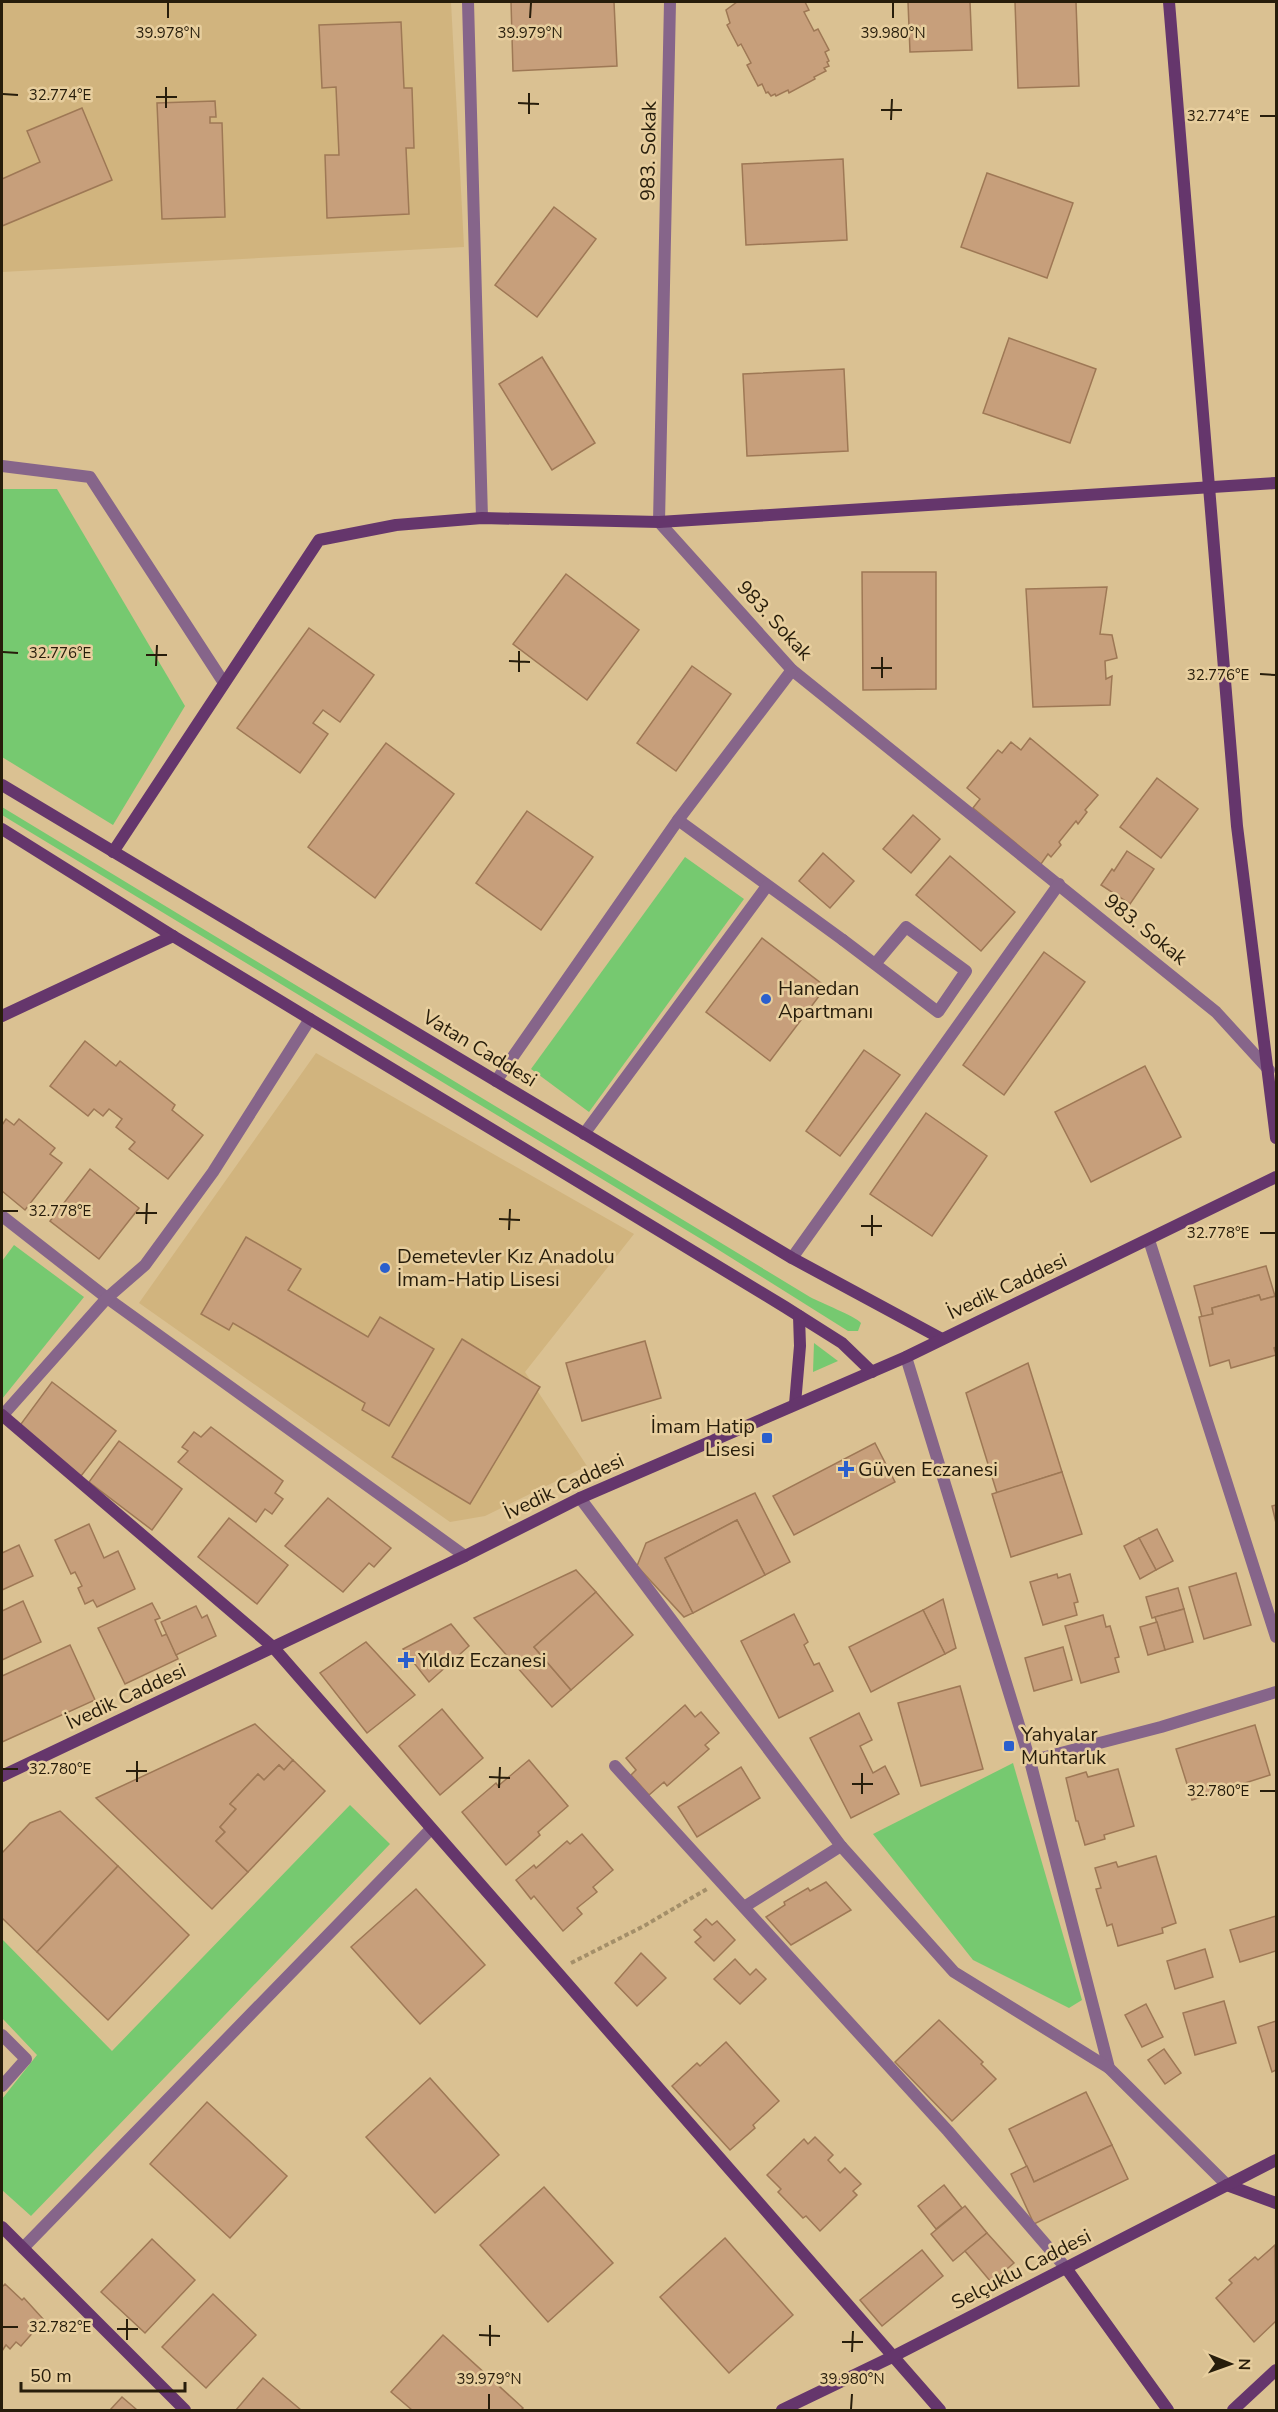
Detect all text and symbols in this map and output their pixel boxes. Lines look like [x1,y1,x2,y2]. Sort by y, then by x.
text: 39.978°N [135,23,201,43]
text: 39.979°N [497,23,563,43]
text: 39.980°N [860,23,926,43]
text: 32.774°E [29,85,91,105]
street label: 983. Sokak [634,100,663,201]
text: 32.774°E [1187,106,1249,126]
street label: 983. Sokak [731,575,819,667]
text: 32.776°E [29,643,91,663]
text: 32.776°E [1187,665,1249,685]
street label: 983. Sokak [1098,888,1194,972]
place label: Hanedan Apartmanı [778,975,873,1025]
marker: Hanedan Apartmanı [759,992,773,1006]
street label: Vatan Caddesi [417,1003,542,1093]
text: 32.778°E [29,1201,91,1221]
text: 32.778°E [1187,1223,1249,1243]
place label: Demetevler Kız Anadolu İmam-Hatip Lisesi [397,1243,615,1293]
street label: İvedik Caddesi [943,1247,1072,1326]
marker: Demetevler Kız Anadolu İmam-Hatip Lisesi [378,1261,392,1275]
place label: İmam Hatip Lisesi [651,1413,755,1463]
marker: İmam Hatip Lisesi [760,1431,774,1445]
street label: İvedik Caddesi [500,1447,629,1526]
place label: Güven Eczanesi [858,1456,998,1483]
marker: Güven Eczanesi [839,1462,853,1476]
place label: Yıldız Eczanesi [417,1647,546,1674]
marker: Yıldız Eczanesi [399,1653,413,1667]
street label: İvedik Caddesi [62,1657,191,1736]
place label: Yahyalar Muhtarlık [1020,1721,1107,1771]
marker: Yahyalar Muhtarlık [1002,1739,1016,1753]
text: 32.780°E [29,1759,91,1779]
text: 32.780°E [1187,1781,1249,1801]
street label: Selçuklu Caddesi [947,2223,1096,2316]
text: 32.782°E [29,2317,91,2337]
north arrow [1200,2334,1260,2394]
scale bar [21,2355,184,2393]
text: N [1233,2358,1255,2370]
text: 50 m [30,2364,72,2388]
text: 39.979°N [456,2369,522,2389]
text: 39.980°N [819,2369,885,2389]

